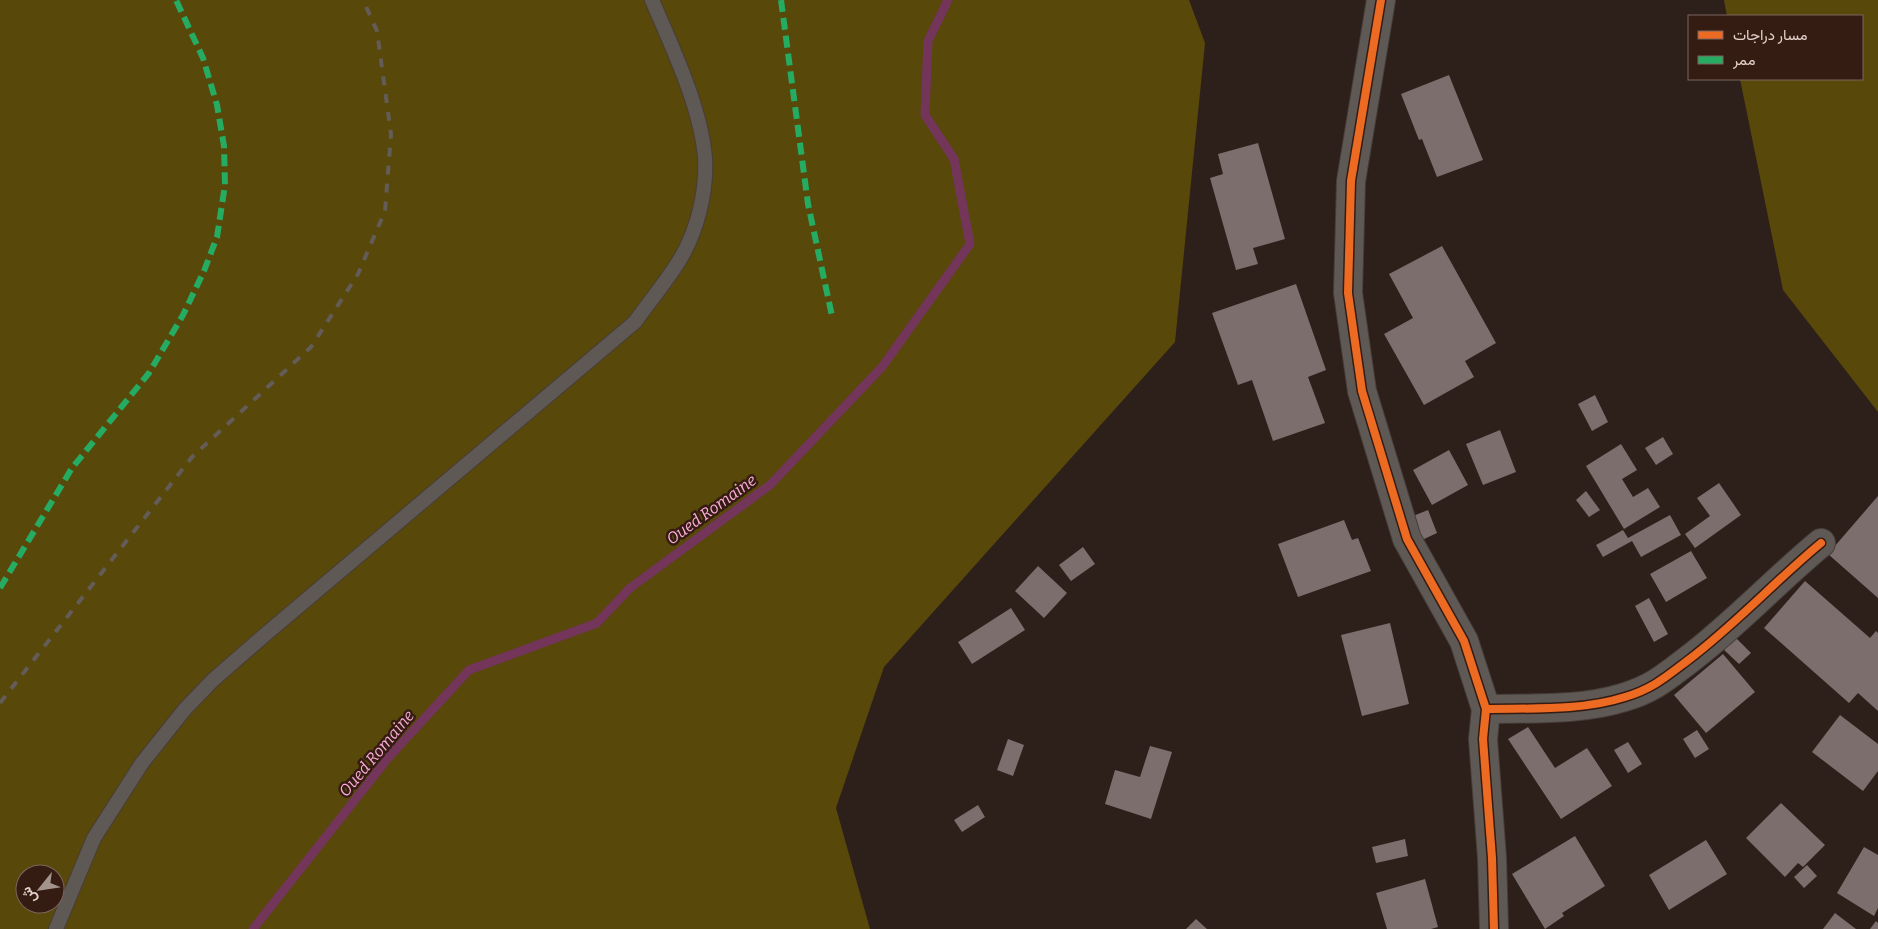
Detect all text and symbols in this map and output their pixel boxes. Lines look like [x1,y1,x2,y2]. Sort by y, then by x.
legend [1688,15,1863,80]
text: مسار دراجات [1733,26,1808,44]
text: ممر [1732,51,1755,69]
water label: Oued Romaine [663,470,760,548]
water label: Oued Romaine [335,706,418,800]
north arrow [15,864,65,914]
text: ش [18,884,41,907]

